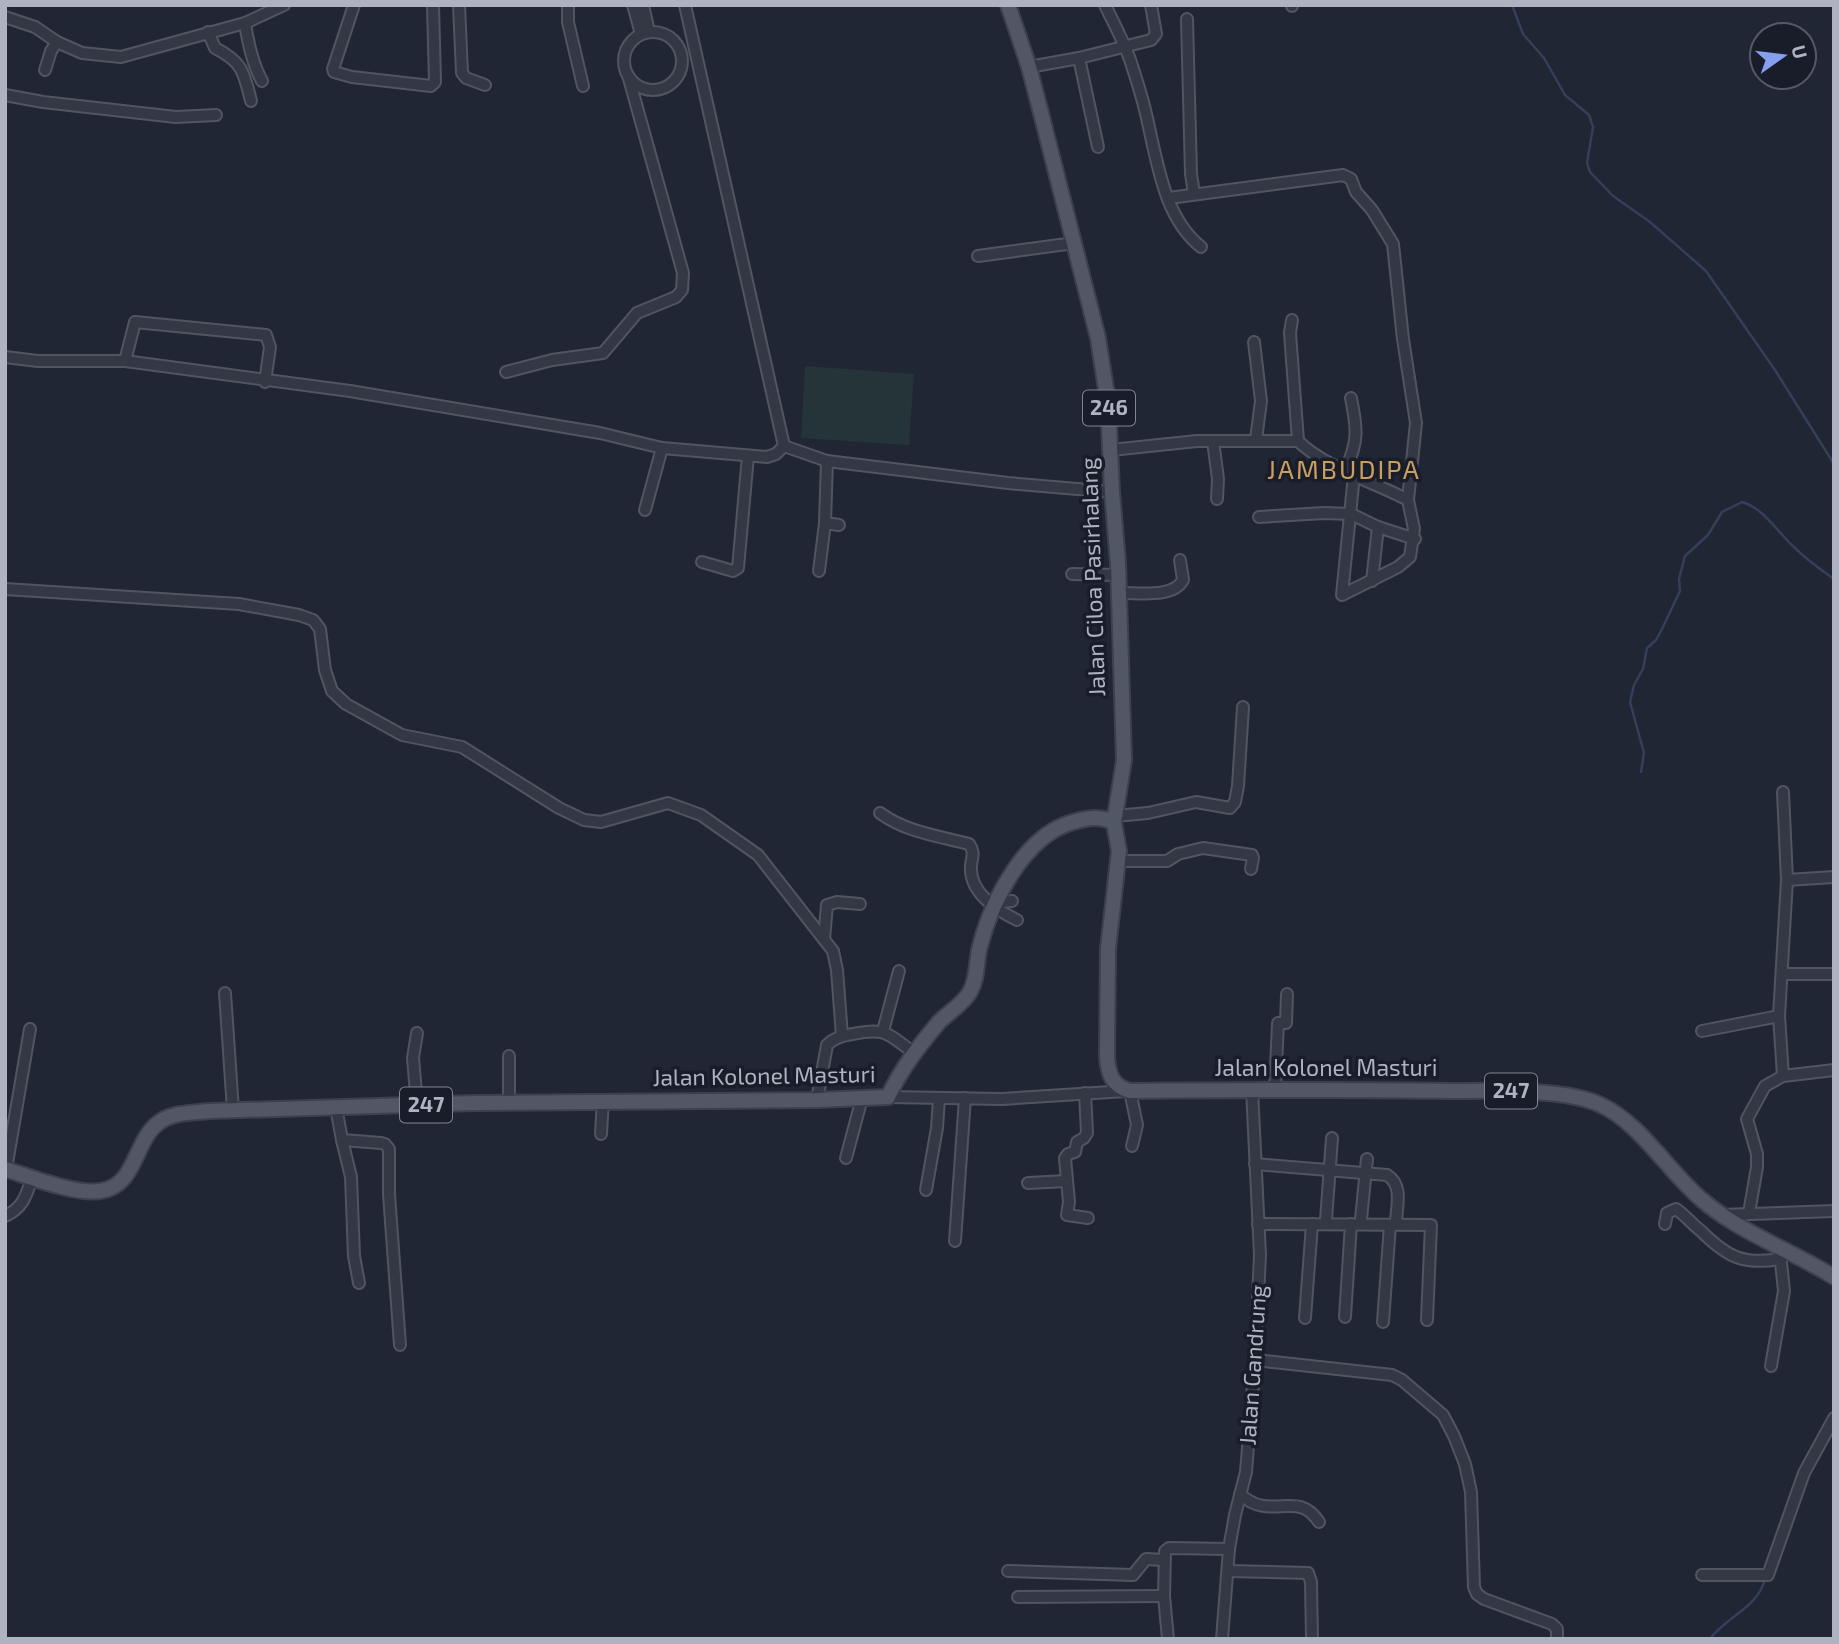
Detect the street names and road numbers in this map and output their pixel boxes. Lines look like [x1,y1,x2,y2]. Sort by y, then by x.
road number: 246 [1083,390,1135,426]
street label: Jalan Ciloa Pasirhalang [1074,457,1110,697]
street label: Jalan Kolonel Masturi [1214,1053,1438,1081]
street label: Jalan Kolonel Masturi [652,1059,876,1091]
road number: 247 [1485,1074,1537,1108]
road number: 247 [400,1088,452,1122]
street label: Jalan Gandrung [1232,1284,1272,1446]

